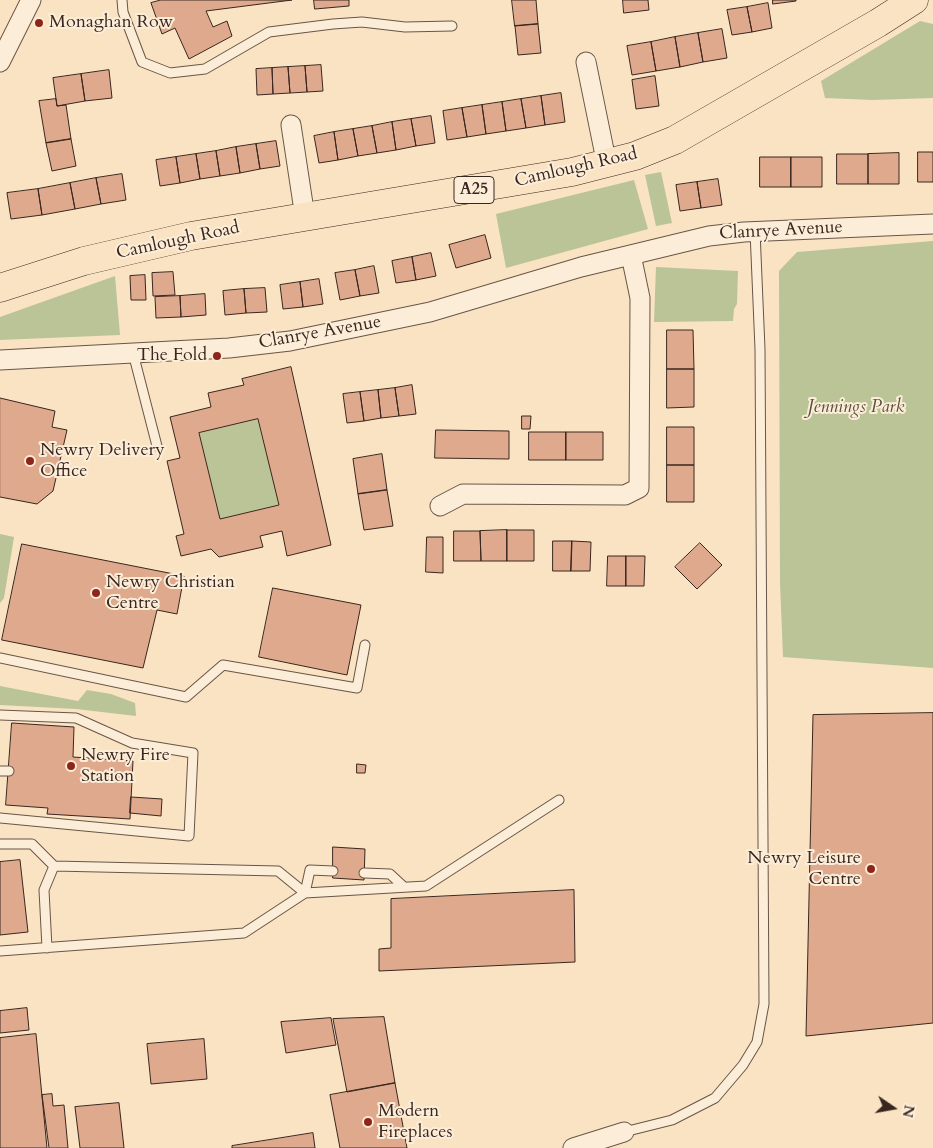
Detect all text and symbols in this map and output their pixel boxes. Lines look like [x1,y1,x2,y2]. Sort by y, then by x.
place label: Monaghan Row [49,12,173,34]
marker: Monaghan Row [33,17,45,29]
street label: Camlough Road [513,143,639,193]
road number: A25 [454,176,494,204]
street label: Camlough Road [114,217,242,265]
street label: Clanrye Avenue [719,217,843,245]
street label: Clanrye Avenue [257,312,383,354]
place label: The Fold [137,345,207,367]
marker: The Fold [211,350,223,362]
park label: Jennings Park [808,397,904,419]
place label: Newry Delivery Office [40,440,165,482]
marker: Newry Delivery Office [24,455,36,467]
place label: Newry Christian Centre [106,572,235,614]
marker: Newry Christian Centre [90,587,102,599]
place label: Newry Fire Station [81,745,170,788]
marker: Newry Fire Station [65,760,77,772]
place label: Newry Leisure Centre [747,848,861,891]
marker: Newry Leisure Centre [865,863,877,875]
north arrow [868,1083,918,1133]
place label: Modern Fireplaces [378,1101,452,1144]
text: N [898,1103,919,1119]
marker: Modern Fireplaces [362,1116,374,1128]

